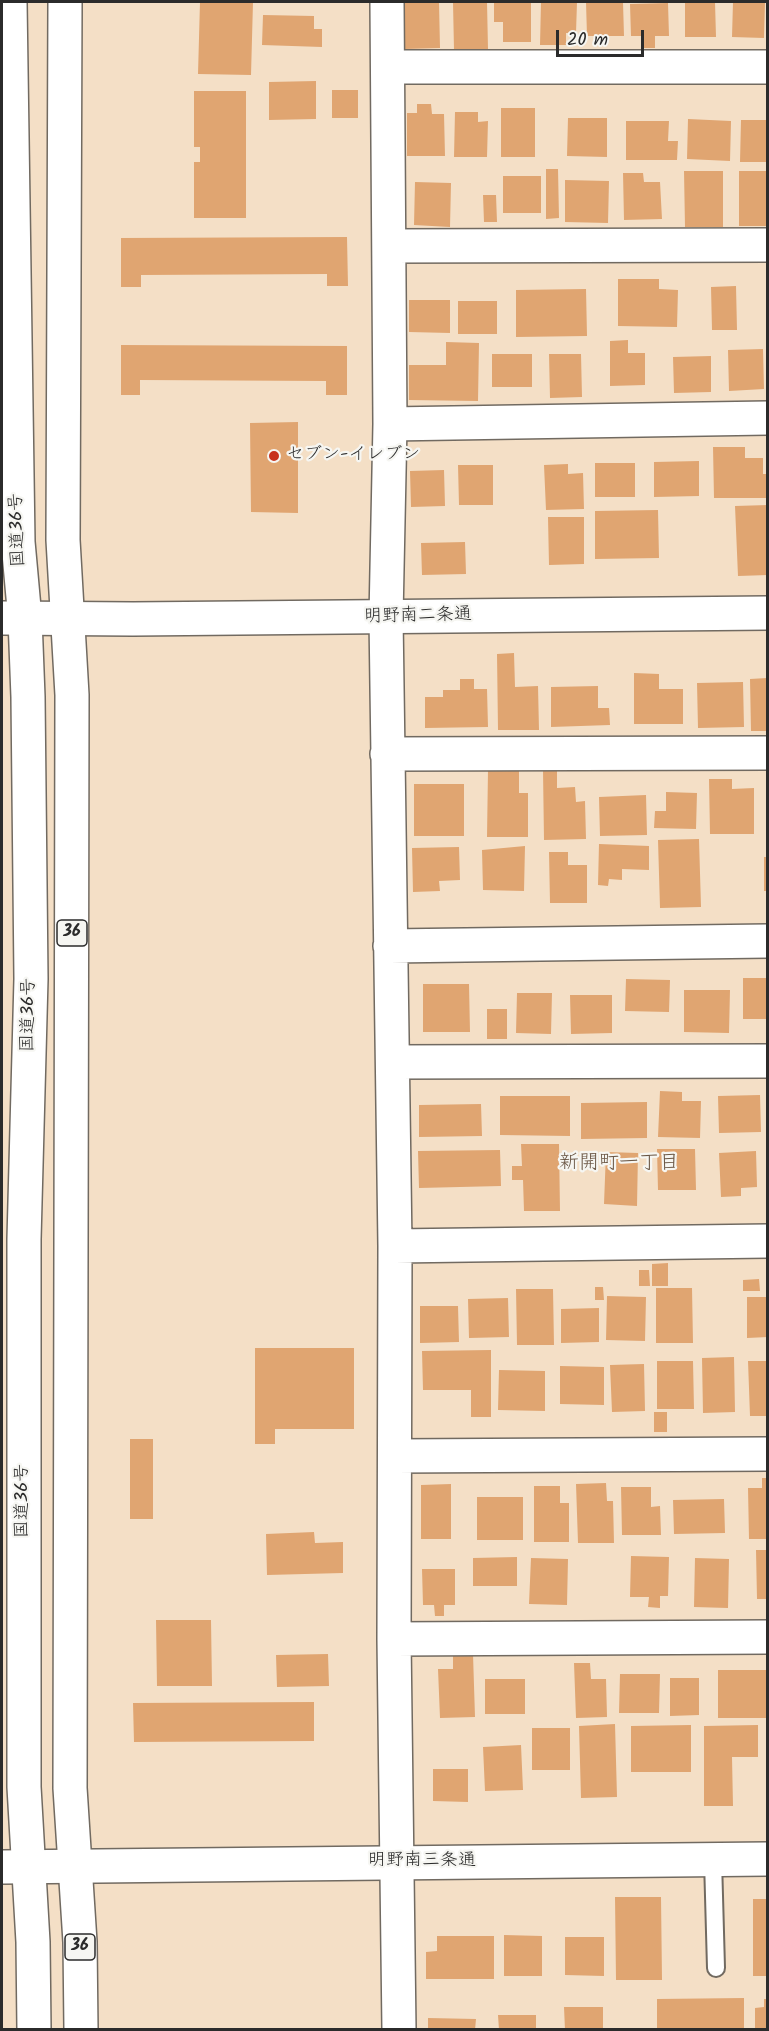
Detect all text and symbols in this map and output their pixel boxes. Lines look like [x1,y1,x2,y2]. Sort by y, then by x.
scale bar [559,18,648,56]
text: 20 m [567,26,608,55]
place label: セブン-イレブン [286,445,420,467]
marker: セブン-イレブン [267,449,281,463]
street label: 国道36号 [7,493,31,567]
street label: 明野南二条通 [364,605,472,629]
road number: 36 [57,920,87,946]
street label: 国道36号 [19,978,41,1052]
district label: 新開町一丁目 [559,1153,679,1177]
street label: 国道36号 [13,1464,35,1538]
street label: 明野南三条通 [368,1851,476,1873]
road number: 36 [65,1934,95,1960]

